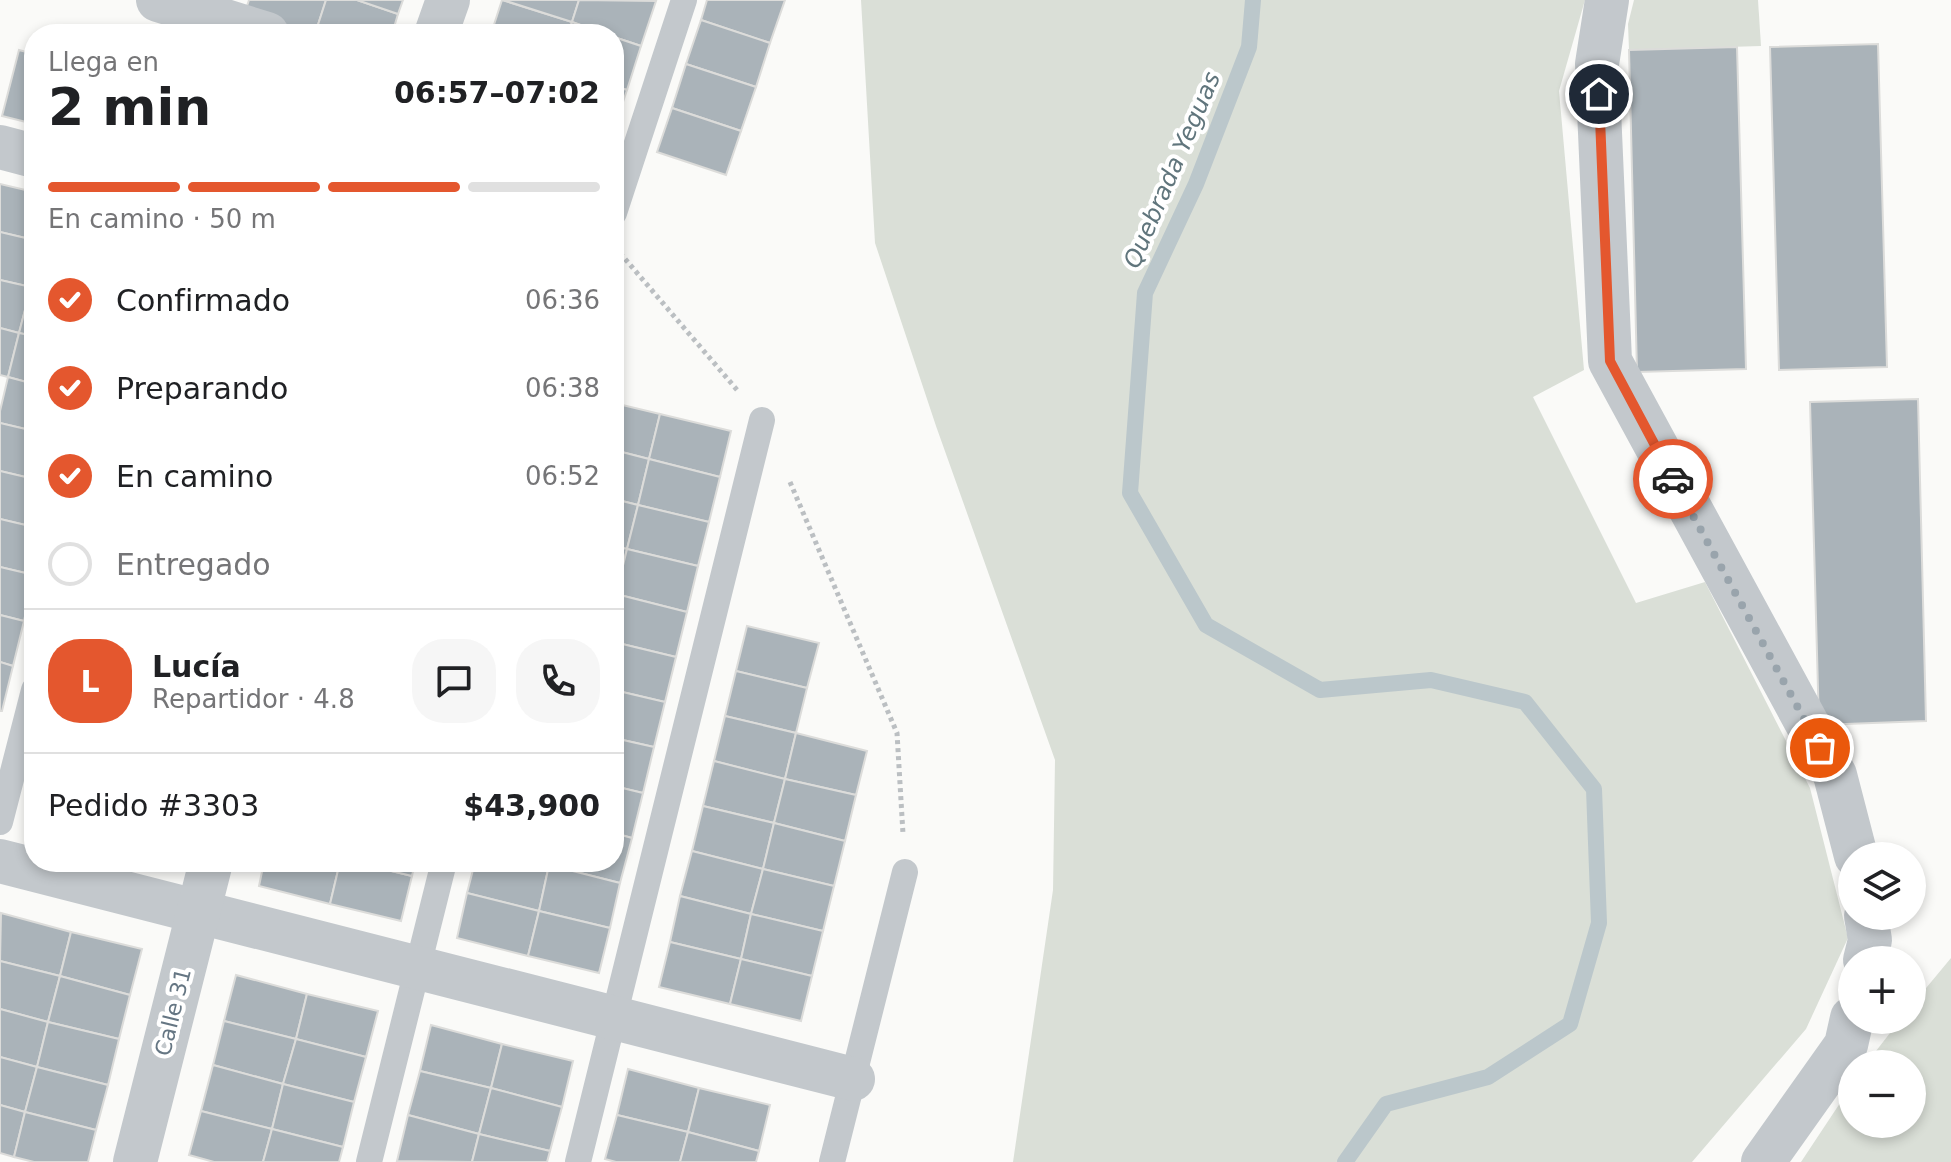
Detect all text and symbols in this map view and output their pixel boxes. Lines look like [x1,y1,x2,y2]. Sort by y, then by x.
text: Llega en [48,47,159,77]
pin [1565,60,1633,128]
water label: Quebrada Yeguas [1118,68,1226,272]
icon: home [1577,72,1621,116]
text: 06:57–07:02 [394,75,600,110]
text: 2 min [48,77,211,137]
text: En camino · 50 m [48,204,276,234]
icon: check [48,278,92,322]
text: Confirmado [116,283,290,318]
text: 06:36 [525,285,600,315]
icon: check [48,366,92,410]
text: Preparando [116,371,288,406]
text: 06:38 [525,373,600,403]
courier [1633,439,1713,519]
icon: check [48,454,92,498]
icon: car [1651,457,1695,501]
text: En camino [116,459,273,494]
text: 06:52 [525,461,600,491]
text: Entregado [116,547,271,582]
button: chat [412,639,496,723]
button: phone [516,639,600,723]
text: Lucía [152,649,241,684]
text: L [80,664,100,699]
text: Repartidor · 4.8 [152,684,355,714]
pin [1786,714,1854,782]
icon: bag [1798,726,1842,770]
text: Pedido #3303 [48,788,259,823]
text: $43,900 [463,788,600,823]
map controls [1838,842,1926,1138]
button: layers [1838,842,1926,930]
button: + [1838,946,1926,1034]
street label: Calle 31 [150,966,196,1058]
button: − [1838,1050,1926,1138]

